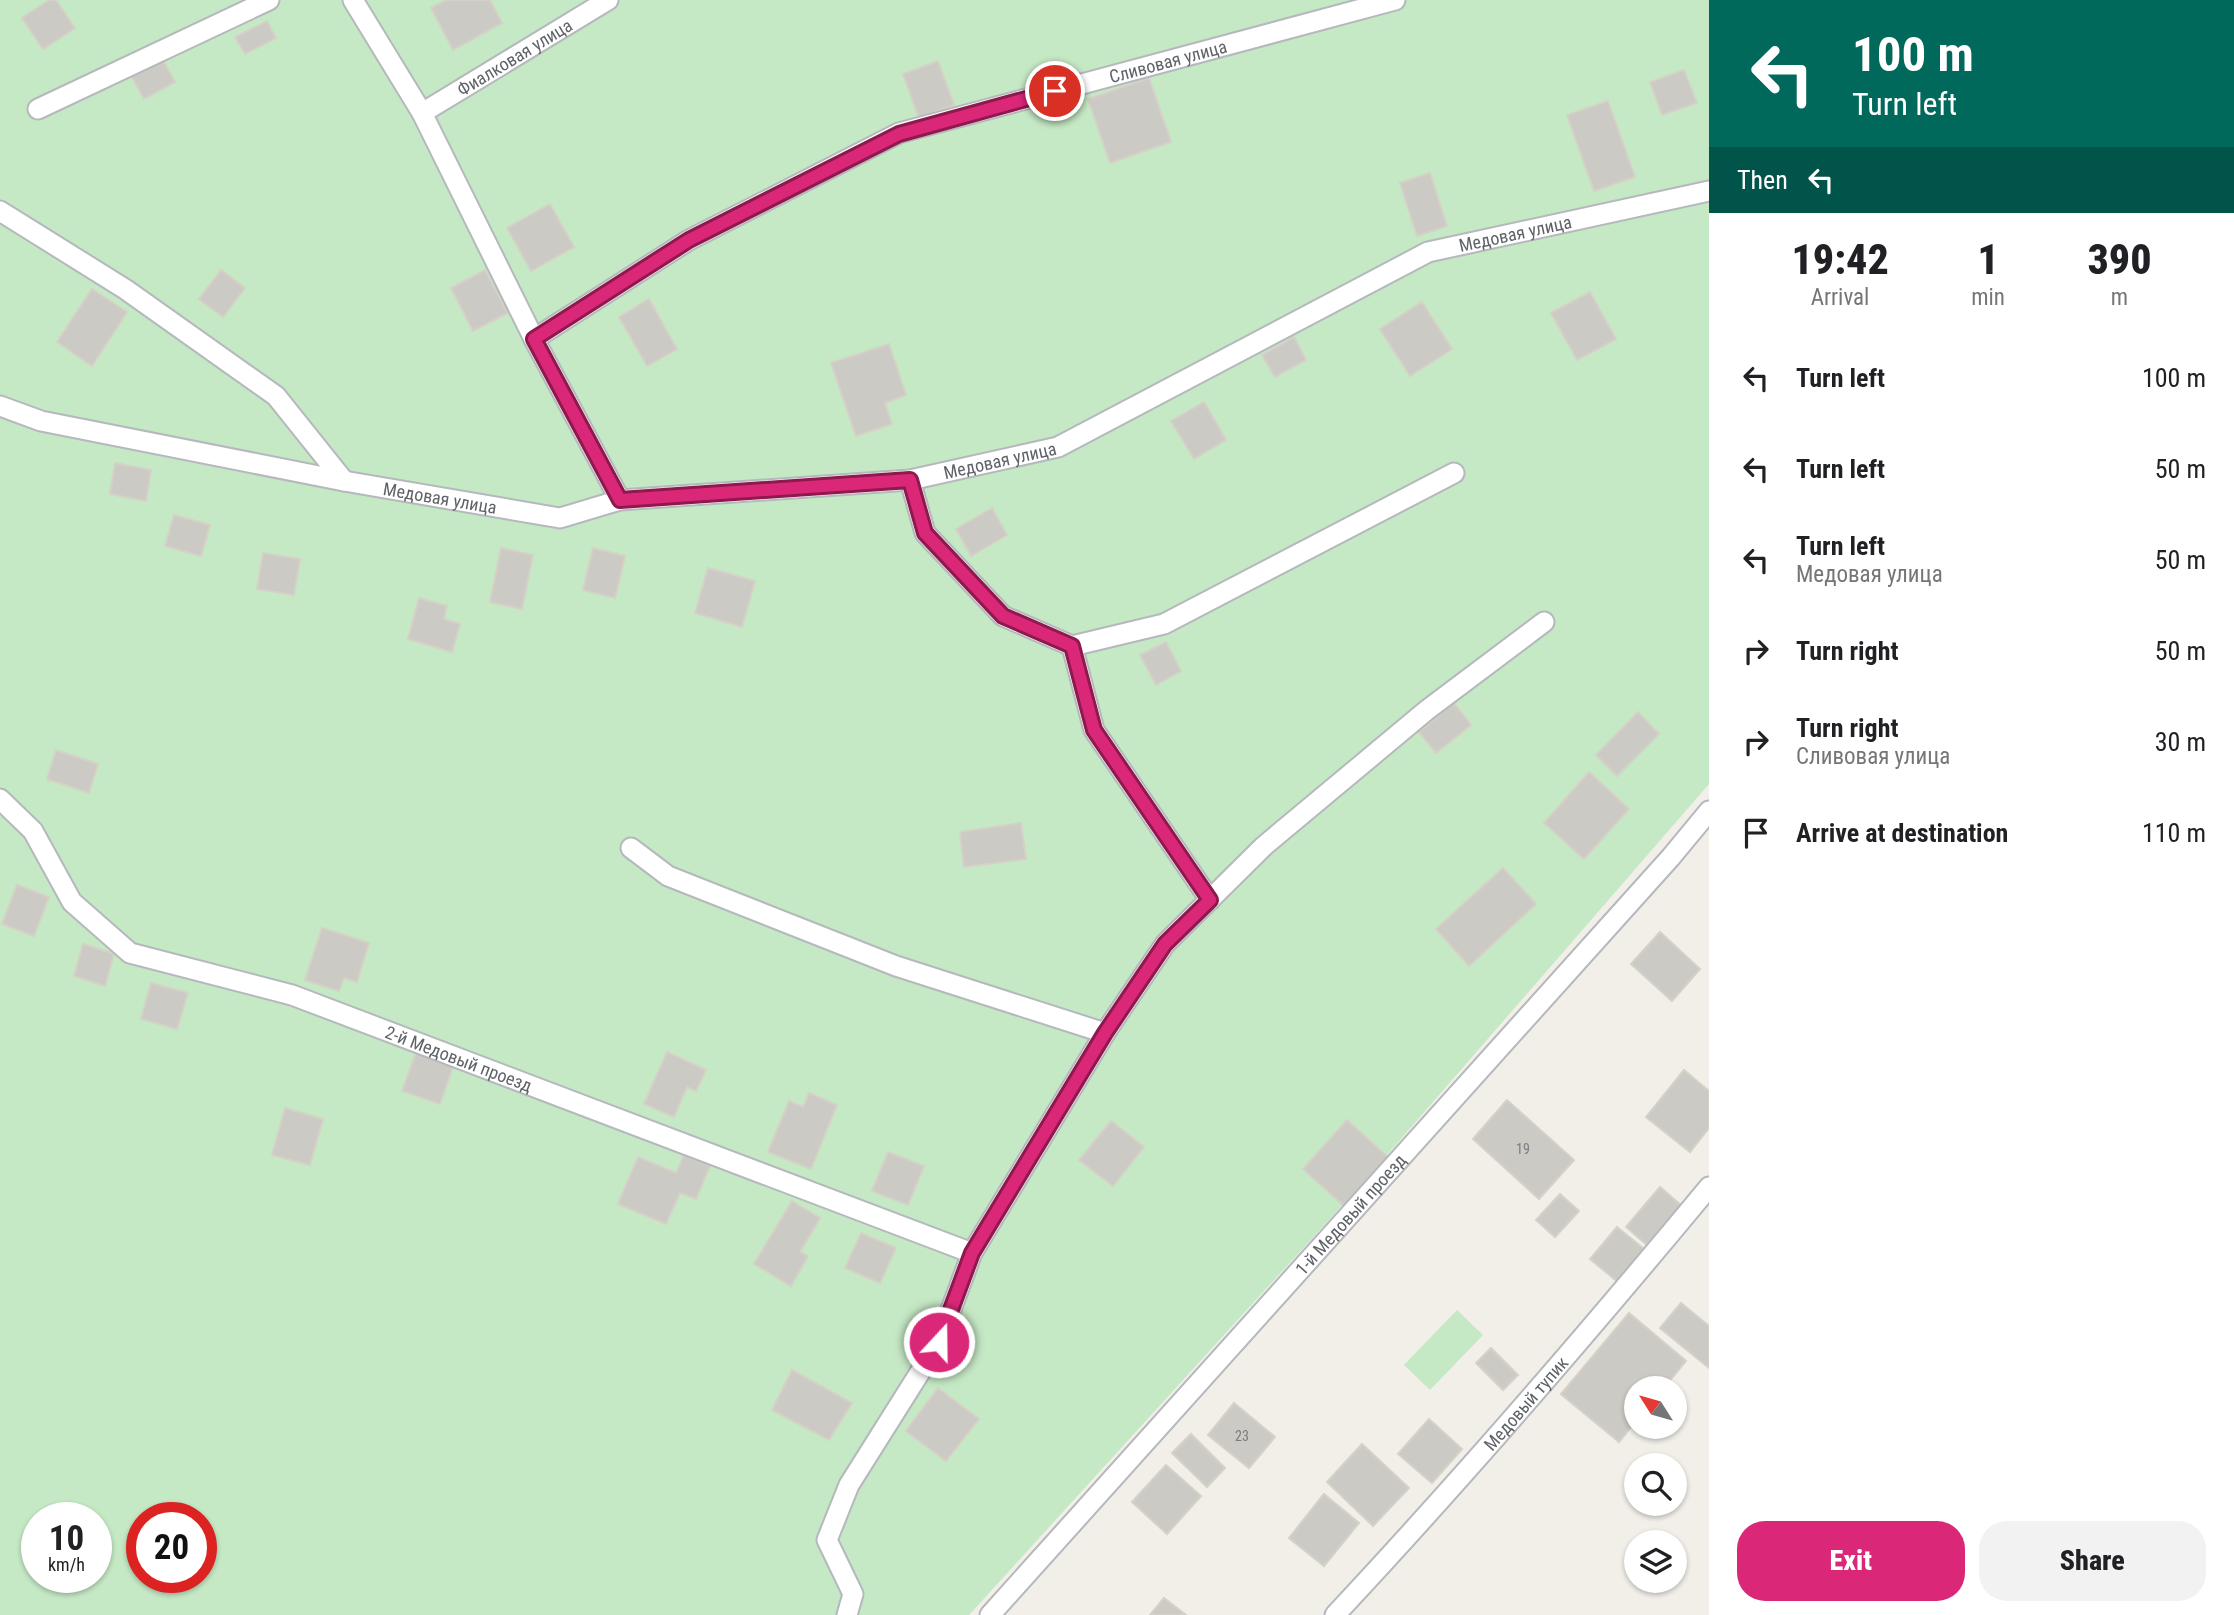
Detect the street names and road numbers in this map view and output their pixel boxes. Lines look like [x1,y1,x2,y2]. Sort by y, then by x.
street label: Фиалковая улица [453,14,576,100]
street label: Сливовая улица [1107,35,1229,87]
street label: Медовая улица [1457,211,1573,256]
street label: Медовая улица [941,437,1058,483]
street label: Медовая улица [382,477,498,517]
street label: 2-й Медовый проезд [383,1021,535,1096]
street label: 1-й Медовый проезд [1291,1149,1410,1279]
street label: Медовый тупик [1479,1352,1572,1454]

